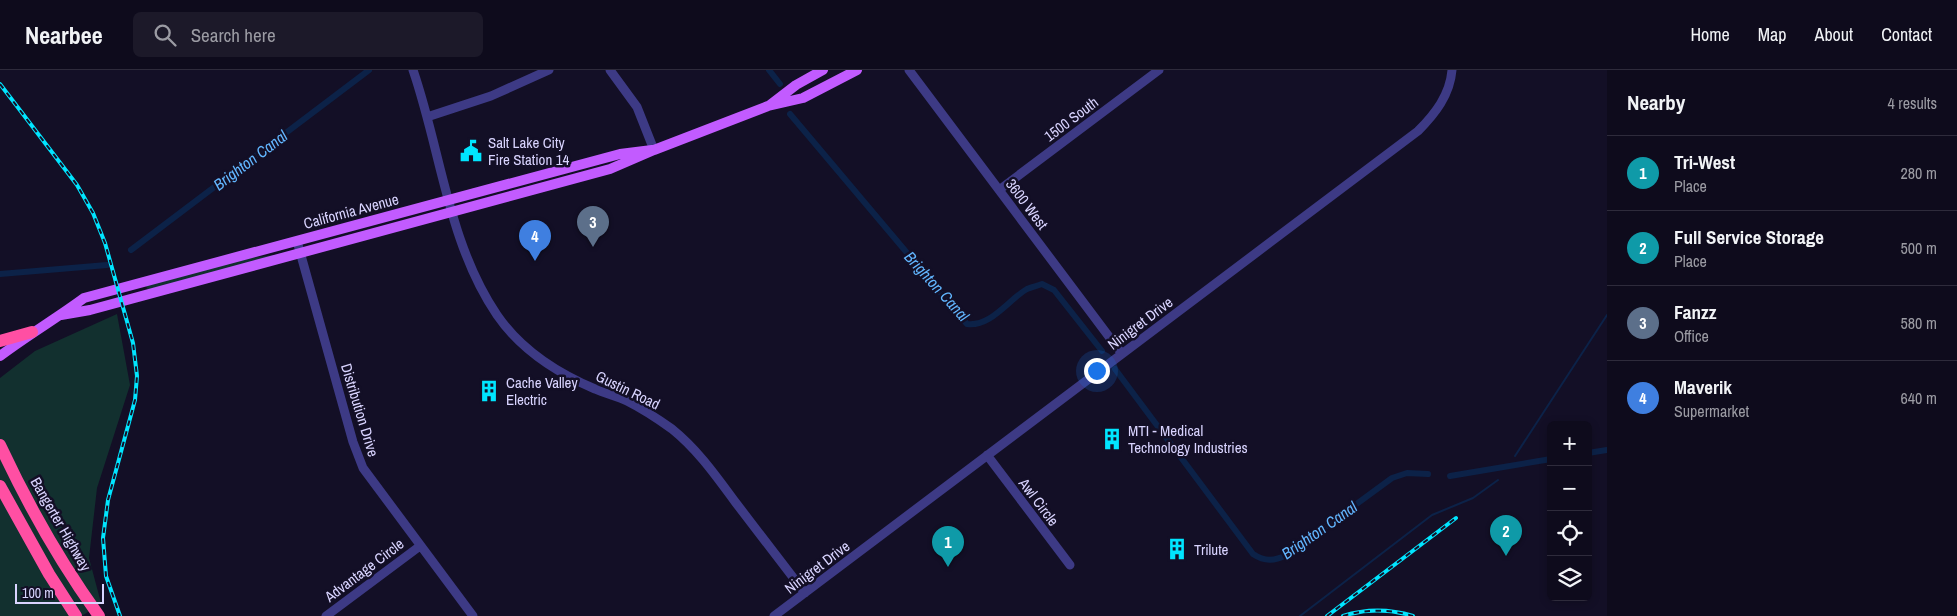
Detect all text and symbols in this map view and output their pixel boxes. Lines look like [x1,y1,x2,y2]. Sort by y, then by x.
search box [133,12,483,57]
text: Nearbee [25,19,103,51]
icon: search [151,21,179,49]
text: Search here [191,22,276,48]
text: Home [1690,22,1730,47]
text: Map [1758,22,1787,47]
text: About [1815,22,1853,47]
text: Contact [1881,22,1932,47]
text: Nearby [1627,88,1685,117]
street label: 1500 South [1040,92,1102,146]
text: 4 results [1887,92,1937,114]
water label: Brighton Canal [208,124,292,195]
place label: Salt Lake City Fire Station 14 [488,132,570,170]
public building icon: Salt Lake City Fire Station 14 [458,138,484,164]
text: Tri-West [1674,149,1735,175]
text: 1 [1639,162,1647,184]
text: 280 m [1901,162,1937,184]
street label: 3600 West [1001,174,1053,234]
text: Place [1674,175,1707,197]
street label: California Avenue [301,188,401,234]
pin: 3 [577,206,609,247]
pin: 4 [519,220,551,261]
text: Full Service Storage [1674,224,1824,250]
text: 2 [1639,237,1647,259]
text: 500 m [1901,237,1937,259]
water label: Brighton Canal [900,246,975,327]
text: Place [1674,250,1707,272]
street label: Ninigret Drive [1103,291,1177,354]
text: Fanzz [1674,299,1717,325]
text: 3 [1639,312,1647,334]
text: 580 m [1901,312,1937,334]
text: Office [1674,325,1709,347]
your location [1084,358,1110,384]
street label: Distribution Drive [336,361,384,459]
street label: Gustin Road [592,365,664,415]
place label: Cache Valley Electric [506,372,578,410]
text: Maverik [1674,374,1732,400]
building icon: Cache Valley Electric [476,378,502,404]
text: 4 [1639,387,1647,409]
text: 640 m [1901,387,1937,409]
text: Supermarket [1674,400,1749,422]
place label: MTI - Medical Technology Industries [1128,420,1248,458]
map controls [1547,421,1592,601]
button: + [1547,421,1592,466]
building icon: MTI - Medical Technology Industries [1099,426,1125,452]
button: − [1547,466,1592,511]
street label: Bangerter Highway [26,473,97,576]
street label: Awl Circle [1013,473,1064,530]
water label: Brighton Canal [1277,495,1362,564]
button: locate [1547,511,1592,556]
pin: 2 [1490,515,1522,556]
pin: 1 [932,526,964,567]
street label: Advantage Circle [319,533,408,607]
street label: Ninigret Drive [780,535,854,598]
building icon: Trilute [1164,536,1190,562]
place label: Trilute [1194,539,1229,560]
button: layers [1547,556,1592,601]
scale bar [15,581,104,604]
text: 100 m [22,584,54,602]

